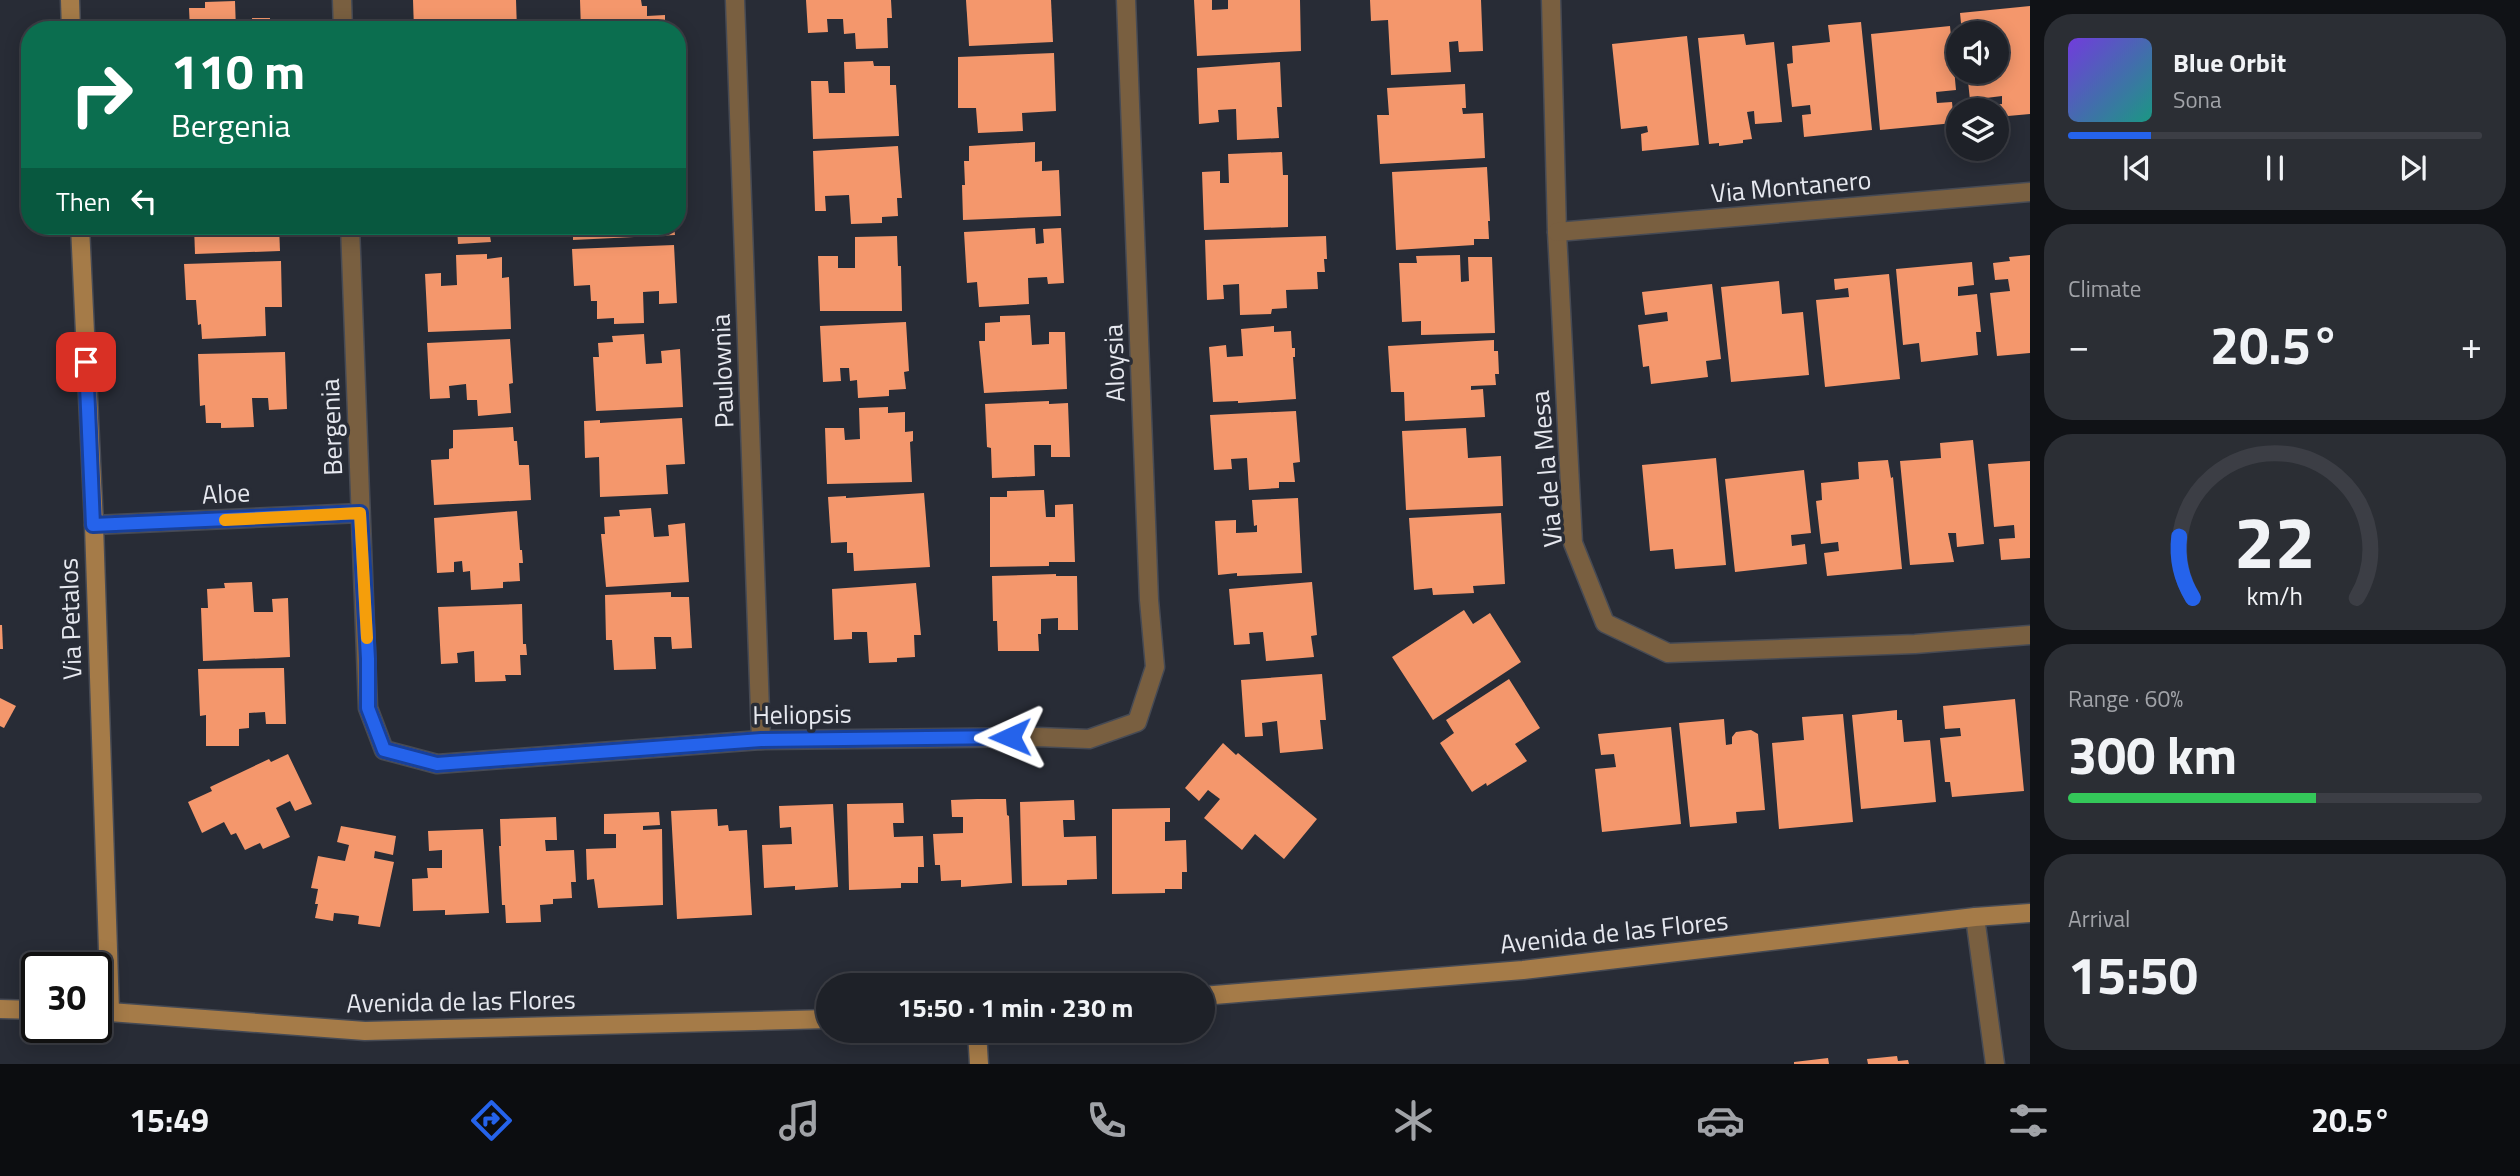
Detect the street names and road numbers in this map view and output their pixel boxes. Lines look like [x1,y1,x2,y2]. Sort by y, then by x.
street label: Via Montanero [1709,160,1873,212]
street label: Paulownia [701,313,743,429]
street label: Aloysia [1093,323,1135,403]
street label: Bergenia [310,378,352,476]
street label: Via de la Mesa [1520,389,1572,549]
street label: Aloe [201,472,251,514]
street label: Via Petalos [48,557,92,681]
street label: Heliopsis [752,694,852,734]
street label: Avenida de las Flores [1498,901,1730,963]
street label: Avenida de las Flores [346,980,576,1022]

